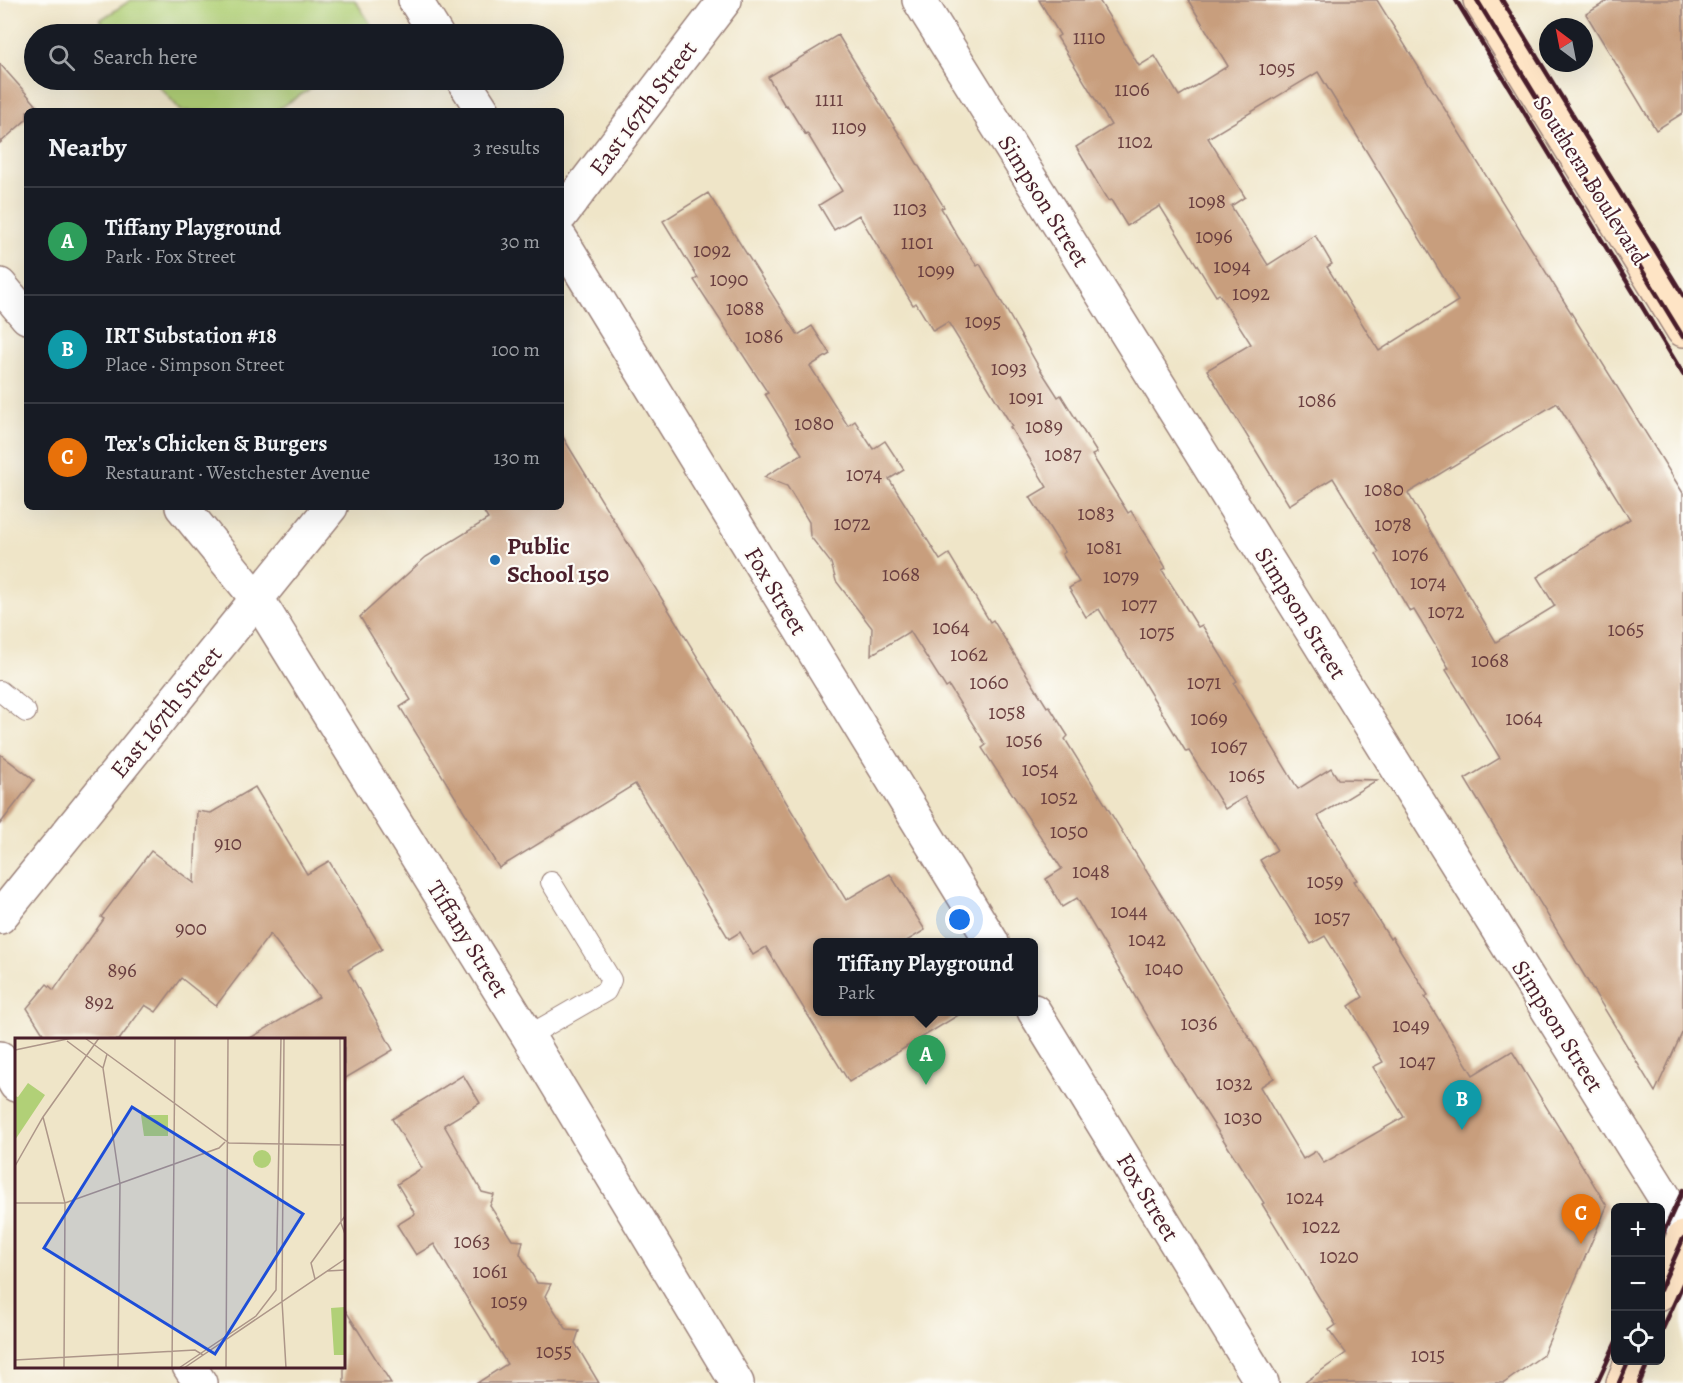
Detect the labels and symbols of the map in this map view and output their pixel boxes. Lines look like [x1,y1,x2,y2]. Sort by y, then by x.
north arrow [1539,18,1593,72]
house number: 1110 [1073,23,1105,51]
street label: East 167th Street [582,34,704,182]
house number: 1095 [1259,54,1295,82]
house number: 1106 [1114,75,1150,103]
house number: 1111 [815,85,843,113]
street label: Southern Boulevard [1526,89,1656,271]
house number: 1109 [831,113,867,141]
house number: 1102 [1117,127,1153,155]
street label: Simpson Street [991,129,1097,273]
house number: 1098 [1188,187,1226,215]
house number: 1103 [893,194,927,222]
house number: 1096 [1195,222,1233,250]
house number: 1101 [901,228,933,256]
house number: 1092 [693,236,731,264]
house number: 1094 [1213,252,1251,280]
house number: 1099 [917,256,955,284]
house number: 1090 [709,265,749,293]
house number: 1092 [1232,279,1270,307]
house number: 1088 [726,294,764,322]
house number: 1095 [965,307,1001,335]
house number: 1086 [745,322,783,350]
house number: 1093 [991,354,1027,382]
house number: 1091 [1008,383,1044,411]
house number: 1086 [1298,386,1336,414]
house number: 1080 [794,409,834,437]
house number: 1089 [1025,412,1063,440]
house number: 1087 [1044,440,1082,468]
house number: 1074 [846,460,882,488]
house number: 1080 [1364,475,1404,503]
house number: 1083 [1077,499,1115,527]
house number: 1072 [833,509,871,537]
house number: 1078 [1374,510,1412,538]
place label: Public School 150 [507,530,609,590]
house number: 1081 [1086,533,1122,561]
house number: 1076 [1392,540,1429,568]
street label: Fox Street [737,541,815,641]
street label: Simpson Street [1248,541,1354,685]
marker: Public School 150 [488,553,502,567]
house number: 1068 [882,560,920,588]
house number: 1079 [1103,562,1139,590]
house number: 1074 [1410,568,1446,596]
house number: 1077 [1121,590,1157,618]
house number: 1072 [1427,597,1465,625]
house number: 1064 [932,613,970,641]
house number: 1065 [1607,615,1645,643]
house number: 1075 [1139,618,1175,646]
street label: East 167th Street [103,639,229,785]
house number: 1062 [950,640,988,668]
house number: 1068 [1471,646,1509,674]
house number: 1060 [969,668,1009,696]
house number: 1071 [1187,668,1221,696]
house number: 1058 [988,698,1026,726]
house number: 1069 [1190,704,1228,732]
house number: 1064 [1505,704,1543,732]
house number: 1056 [1005,726,1043,754]
house number: 1067 [1211,732,1248,760]
house number: 1054 [1022,755,1058,783]
house number: 1065 [1228,761,1266,789]
house number: 1052 [1040,783,1078,811]
house number: 1050 [1050,817,1088,845]
house number: 910 [214,829,242,857]
house number: 1048 [1072,857,1110,885]
house number: 1059 [1307,867,1343,895]
street label: Tiffany Street [419,874,517,1004]
house number: 1044 [1110,897,1148,925]
house number: 1057 [1314,903,1350,931]
your location [945,905,974,934]
house number: 900 [175,914,207,942]
house number: 1042 [1128,925,1166,953]
house number: 1040 [1144,954,1184,982]
street label: Simpson Street [1505,954,1611,1098]
house number: 896 [107,956,137,984]
house number: 892 [84,988,114,1016]
house number: 1036 [1181,1009,1218,1037]
house number: 1049 [1392,1011,1430,1039]
pin: A [906,1036,946,1085]
inset map [15,1038,345,1368]
house number: 1047 [1399,1047,1436,1075]
house number: 1032 [1215,1069,1253,1097]
pin: B [1442,1080,1482,1130]
house number: 1030 [1224,1103,1262,1131]
street label: Fox Street [1109,1147,1187,1247]
house number: 1024 [1286,1183,1324,1211]
pin: C [1562,1194,1600,1244]
house number: 1022 [1302,1212,1340,1240]
house number: 1063 [454,1227,490,1255]
house number: 1020 [1319,1242,1359,1270]
house number: 1061 [472,1257,508,1285]
house number: 1059 [491,1287,527,1315]
house number: 1055 [536,1337,572,1365]
house number: 1015 [1411,1341,1445,1369]

